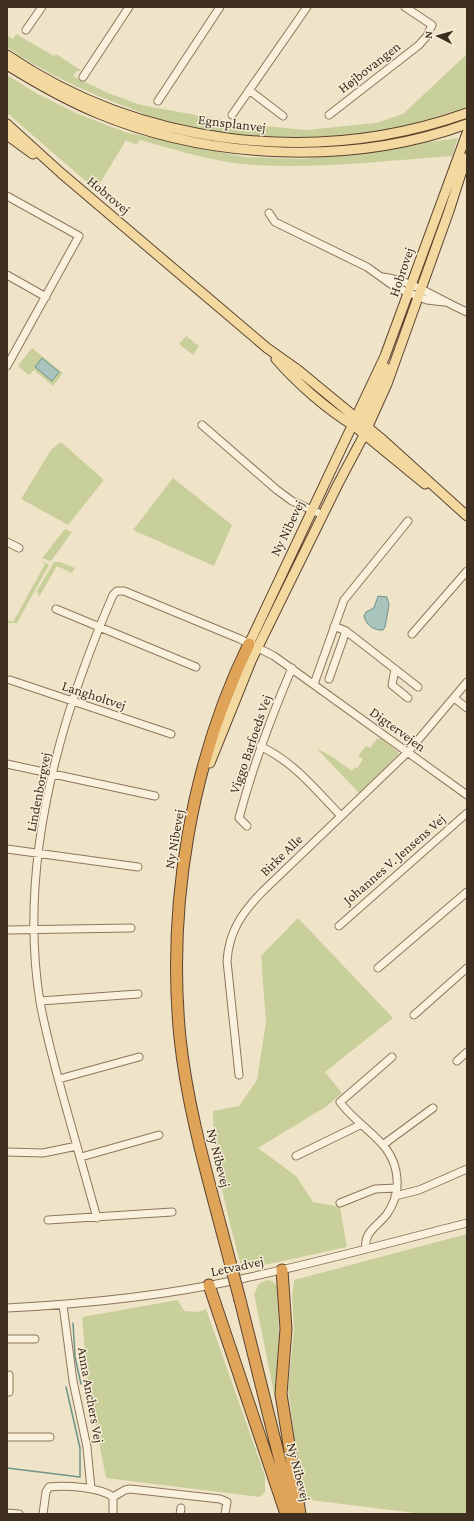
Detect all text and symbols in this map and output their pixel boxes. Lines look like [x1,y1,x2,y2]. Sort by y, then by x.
north arrow [418,16,458,56]
text: N [422,30,434,39]
street label: Højbovangen [335,37,404,97]
street label: Egnsplanvej [197,111,267,136]
street label: Hobrovej [84,173,134,218]
street label: Hobrovej [385,245,418,299]
street label: Ny Nibevej [267,497,308,559]
street label: Langholtvej [60,677,128,714]
street label: Viggo Barfoeds Vej [226,693,275,796]
street label: Digtervejen [366,703,429,756]
street label: Lindenborgvej [22,751,55,833]
street label: Ny Nibevej [161,808,188,870]
street label: Johannes V. Jensens Vej [338,810,449,910]
street label: Birke Alle [256,831,306,879]
street label: Ny Nibevej [203,1127,234,1189]
street label: Letvadvej [209,1253,265,1280]
street label: Anna Anchers Vej [74,1346,107,1444]
street label: Ny Nibevej [283,1441,314,1503]

